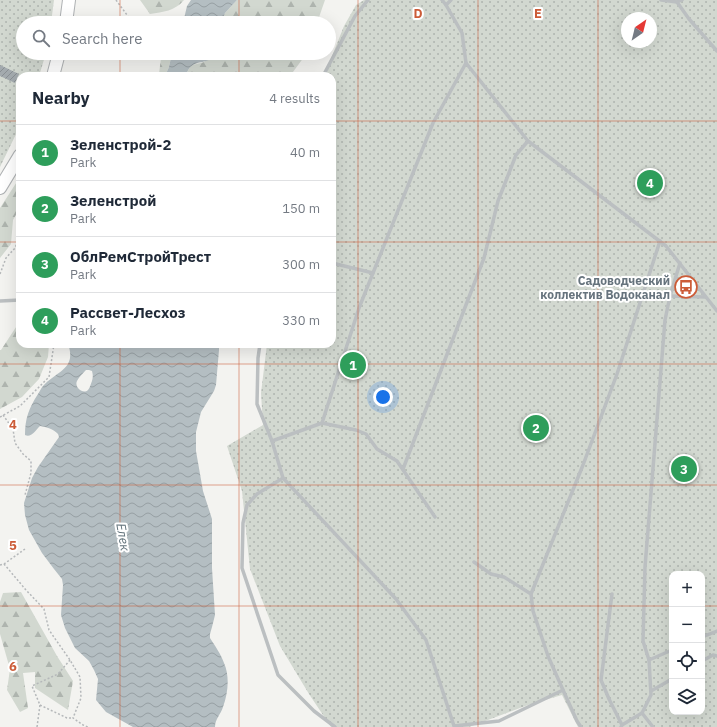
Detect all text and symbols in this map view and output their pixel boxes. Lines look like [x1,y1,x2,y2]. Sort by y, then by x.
text: D [413,5,423,22]
text: E [534,5,542,22]
north arrow [621,12,657,48]
search box [16,16,336,60]
icon: search [30,27,52,49]
text: Search here [62,29,142,48]
text: Nearby [32,87,90,109]
text: 4 results [269,90,320,107]
text: Зеленстрой-2 [70,135,171,154]
text: 1 [41,144,49,161]
text: 40 m [290,144,320,161]
text: Park [70,154,96,171]
pin: 4 [637,168,663,198]
text: Зеленстрой [70,191,156,210]
text: 2 [41,200,49,217]
text: 150 m [282,200,320,217]
text: Park [70,210,96,227]
text: ОблРемСтройТрест [70,247,211,266]
text: 3 [41,256,49,273]
text: 300 m [282,256,320,273]
text: Park [70,266,96,283]
place label: Садоводческий коллектив Водоканал [540,273,670,302]
bus stop icon: Садоводческий коллектив Водоканал [673,274,699,300]
text: Рассвет-Лесхоз [70,303,186,322]
text: 4 [41,312,49,329]
text: 330 m [282,312,320,329]
text: Park [70,322,96,339]
pin: 1 [340,350,366,380]
your location [373,387,393,407]
pin: 2 [523,413,549,443]
text: 4 [9,416,17,433]
pin: 3 [671,454,697,484]
water label: Елек [112,522,134,552]
text: 5 [9,537,17,554]
map controls [669,571,705,715]
button: + [669,571,705,607]
button: − [669,607,705,643]
button: locate [669,643,705,679]
text: 6 [9,658,17,675]
button: layers [669,679,705,715]

